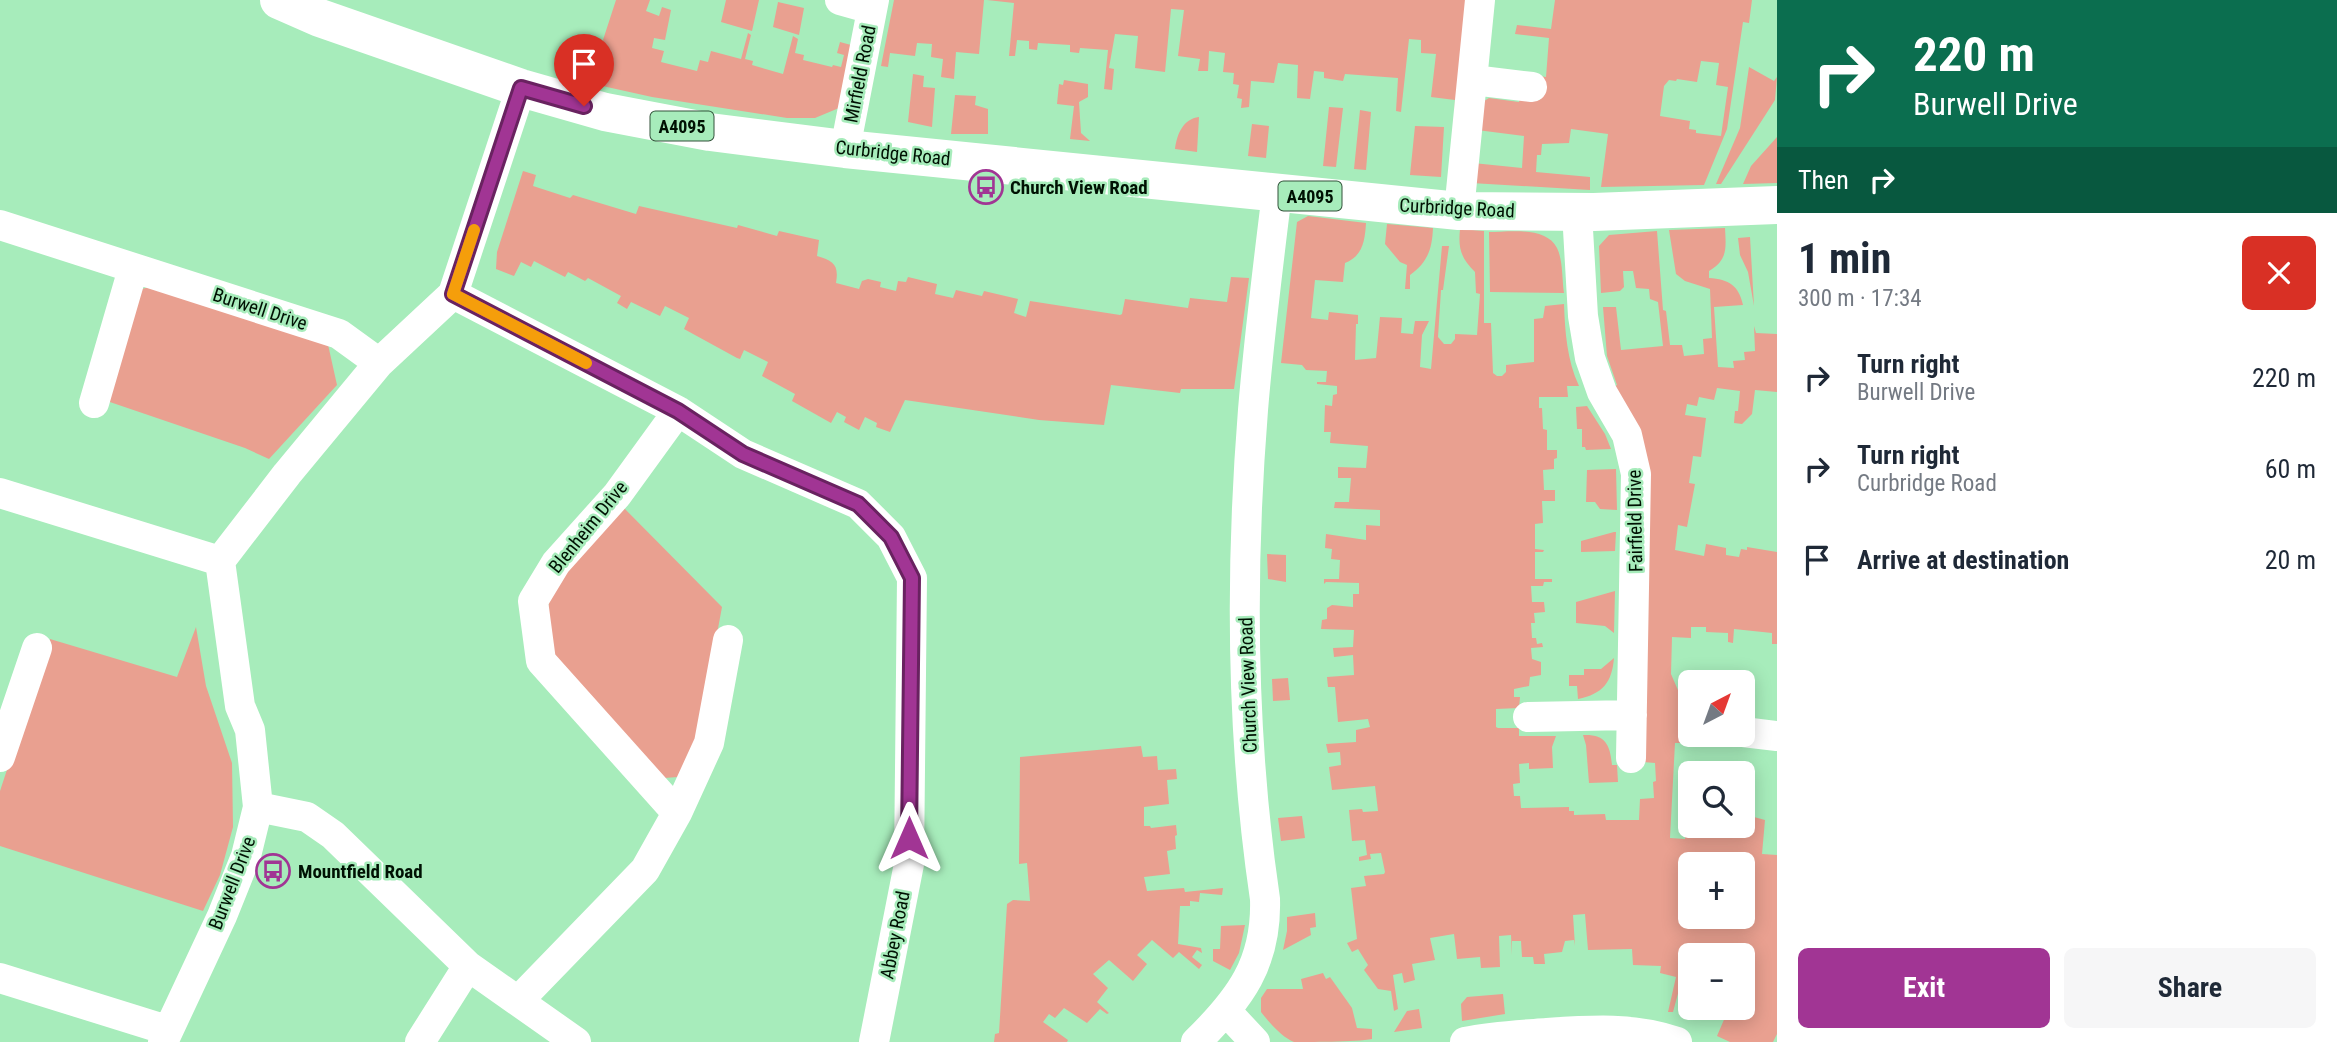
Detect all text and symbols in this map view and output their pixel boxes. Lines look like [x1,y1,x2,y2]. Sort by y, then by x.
street label: Mirfield Road [839,23,881,125]
text: 220 m [1913,26,2035,83]
icon: right [1798,28,1889,119]
pin [554,34,614,106]
icon: arrive [565,45,603,83]
text: Burwell Drive [1913,85,2078,123]
road number: A4095 [650,112,714,140]
street label: Curbridge Road [834,136,952,170]
icon: right [1863,161,1901,199]
text: Then [1798,165,1849,195]
bus stop icon: Church View Road [967,168,1005,206]
place label: Church View Road [1010,176,1148,199]
road number: A4095 [1278,182,1342,210]
street label: Curbridge Road [1399,193,1515,223]
text: 1 min [1798,234,1891,283]
button: close [2242,236,2316,310]
street label: Burwell Drive [210,283,310,335]
text: 300 m · 17:34 [1798,285,1922,312]
text: Turn right [1857,349,1959,379]
icon: right [1798,359,1836,397]
text: 220 m [2252,363,2316,393]
text: Burwell Drive [1857,379,1975,406]
text: Turn right [1857,440,1959,470]
icon: right [1798,450,1836,488]
text: 60 m [2265,454,2316,484]
street label: Fairfield Drive [1623,470,1647,572]
text: Curbridge Road [1857,470,1997,497]
street label: Blenheim Drive [544,476,632,578]
icon: arrive [1798,541,1836,579]
text: Arrive at destination [1857,545,2069,575]
text: 20 m [2265,545,2316,575]
street label: Church View Road [1234,617,1262,753]
north arrow [1678,670,1755,747]
map controls [1678,670,1755,1020]
button: search [1678,761,1755,838]
position arrow [872,801,946,875]
street label: Burwell Drive [204,833,260,933]
bus stop icon: Mountfield Road [254,852,292,890]
button: + [1678,852,1755,929]
place label: Mountfield Road [298,860,423,883]
street label: Abbey Road [875,889,915,981]
button: − [1678,943,1755,1020]
button: Exit [1798,948,2050,1028]
button: Share [2064,948,2316,1028]

